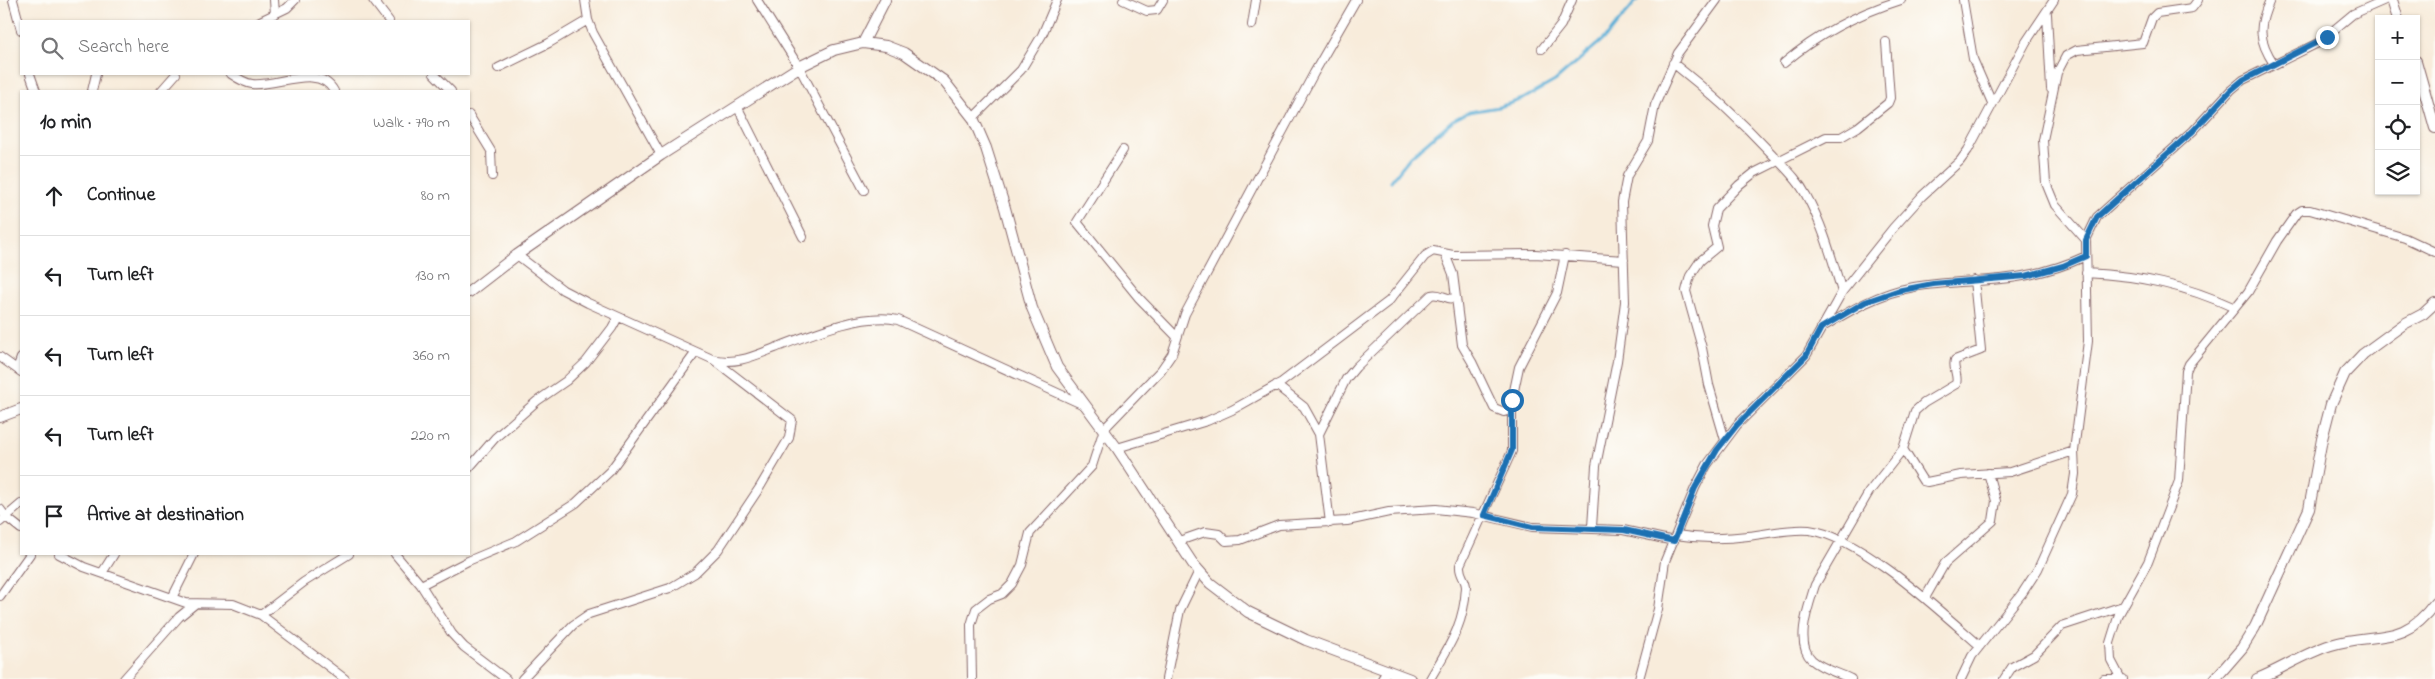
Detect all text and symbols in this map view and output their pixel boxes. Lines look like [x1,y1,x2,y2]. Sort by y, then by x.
map controls [2375,15,2420,195]
button: + [2375,15,2420,60]
search box [20,20,470,75]
route end [2316,26,2339,49]
icon: search [38,34,66,62]
text: Search here [78,34,169,61]
button: − [2375,60,2420,105]
button: locate [2375,105,2420,150]
text: 10 min [40,108,91,138]
text: Walk · 790 m [373,111,450,135]
button: layers [2375,150,2420,195]
icon: ahead [40,182,68,210]
text: Continue [87,182,155,209]
text: 80 m [421,184,450,208]
icon: left [40,262,68,290]
text: Turn left [87,262,154,289]
text: 130 m [415,264,450,288]
icon: left [40,342,68,370]
text: Turn left [87,342,154,369]
text: 360 m [413,344,450,368]
route start [1501,389,1524,412]
icon: left [40,422,68,450]
text: Turn left [87,422,154,449]
text: 220 m [411,424,450,448]
icon: arrive [40,502,68,530]
text: Arrive at destination [87,502,244,529]

